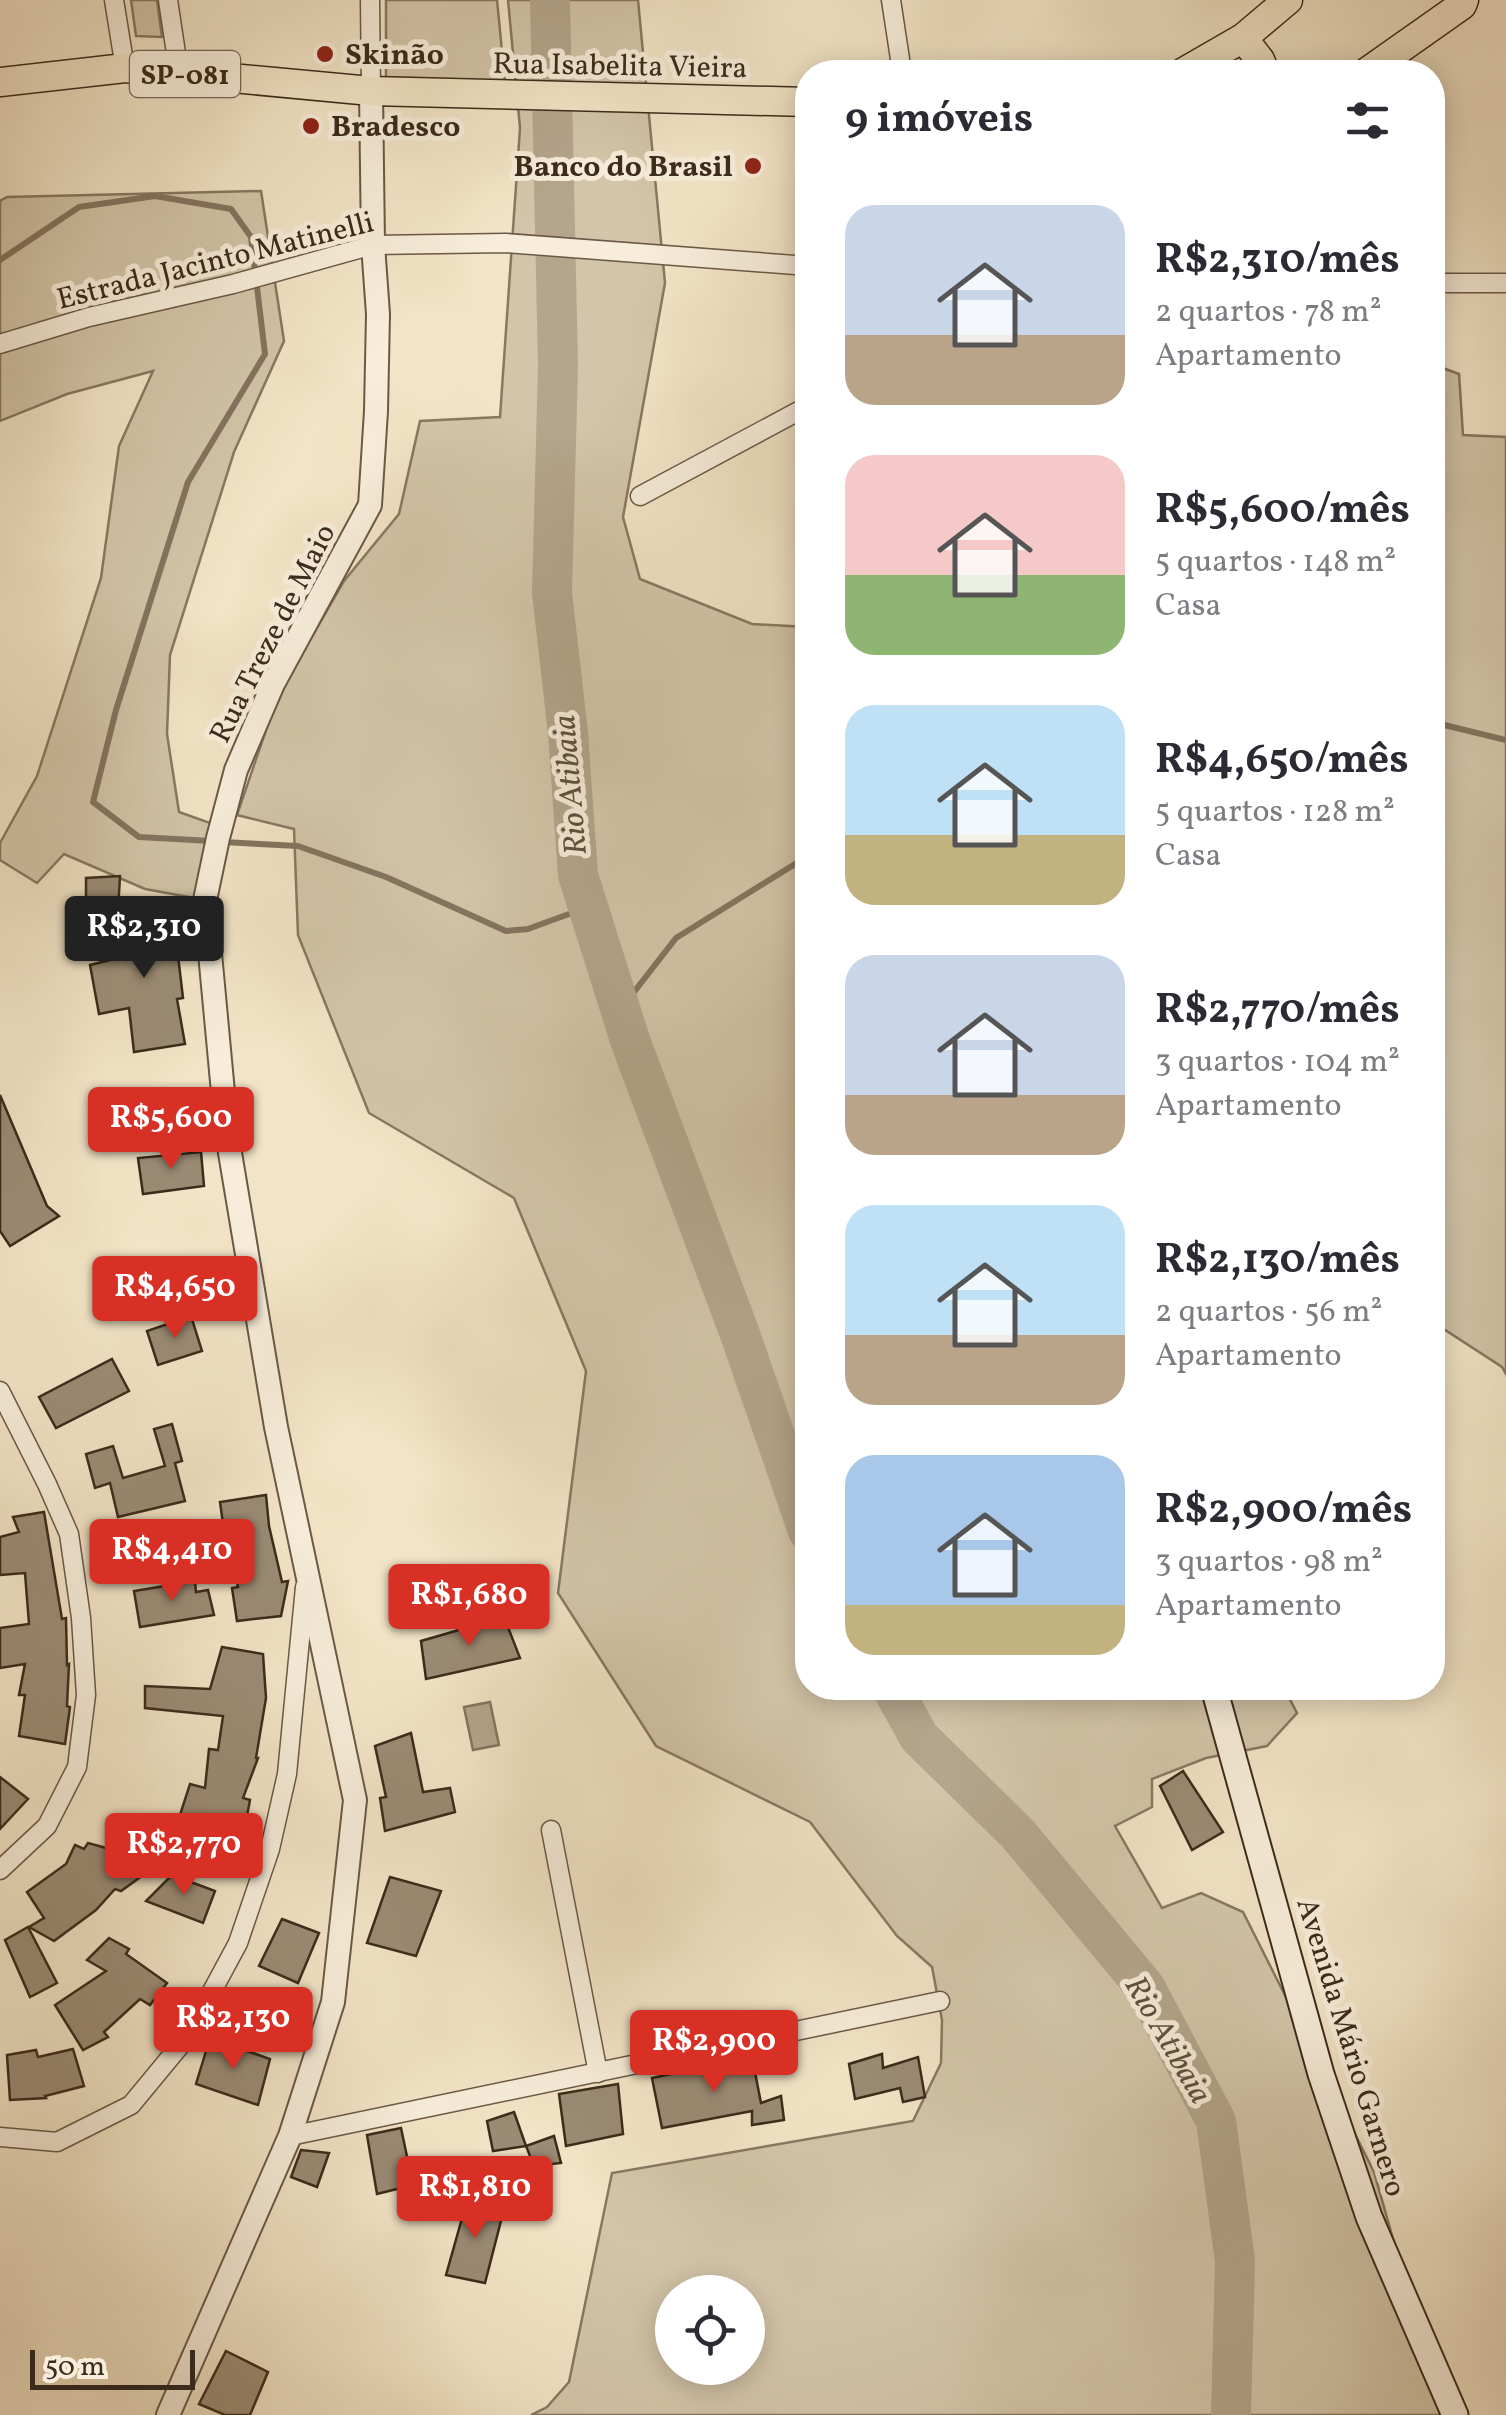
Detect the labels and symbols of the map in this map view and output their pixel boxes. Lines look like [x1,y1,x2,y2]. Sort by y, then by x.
place label: Skinão [345,35,444,77]
marker: Skinão [314,43,336,65]
street label: Rua Isabelita Vieira [492,44,748,90]
road number: SP-081 [130,51,240,97]
place label: Bradesco [331,107,460,149]
marker: Bradesco [300,115,322,137]
place label: Banco do Brasil [514,147,733,189]
marker: Banco do Brasil [742,155,764,177]
street label: Estrada Jacinto Matinelli [53,202,378,322]
street label: Rua Treze de Maio [200,517,347,751]
water label: Rio Atibaia [544,713,600,857]
pin: R$2,310 [52,896,236,981]
pin: R$5,600 [79,1087,263,1172]
pin: R$4,650 [83,1256,267,1341]
pin: R$4,410 [80,1519,264,1604]
pin: R$1,680 [377,1564,561,1649]
pin: R$2,770 [92,1813,276,1898]
street label: Avenida Mário Garnero [1285,1893,1416,2202]
water label: Rio Atibaia [1112,1968,1221,2113]
pin: R$2,130 [141,1987,325,2072]
pin: R$2,900 [622,2010,806,2095]
pin: R$1,810 [383,2156,567,2241]
scale bar [30,2345,195,2390]

